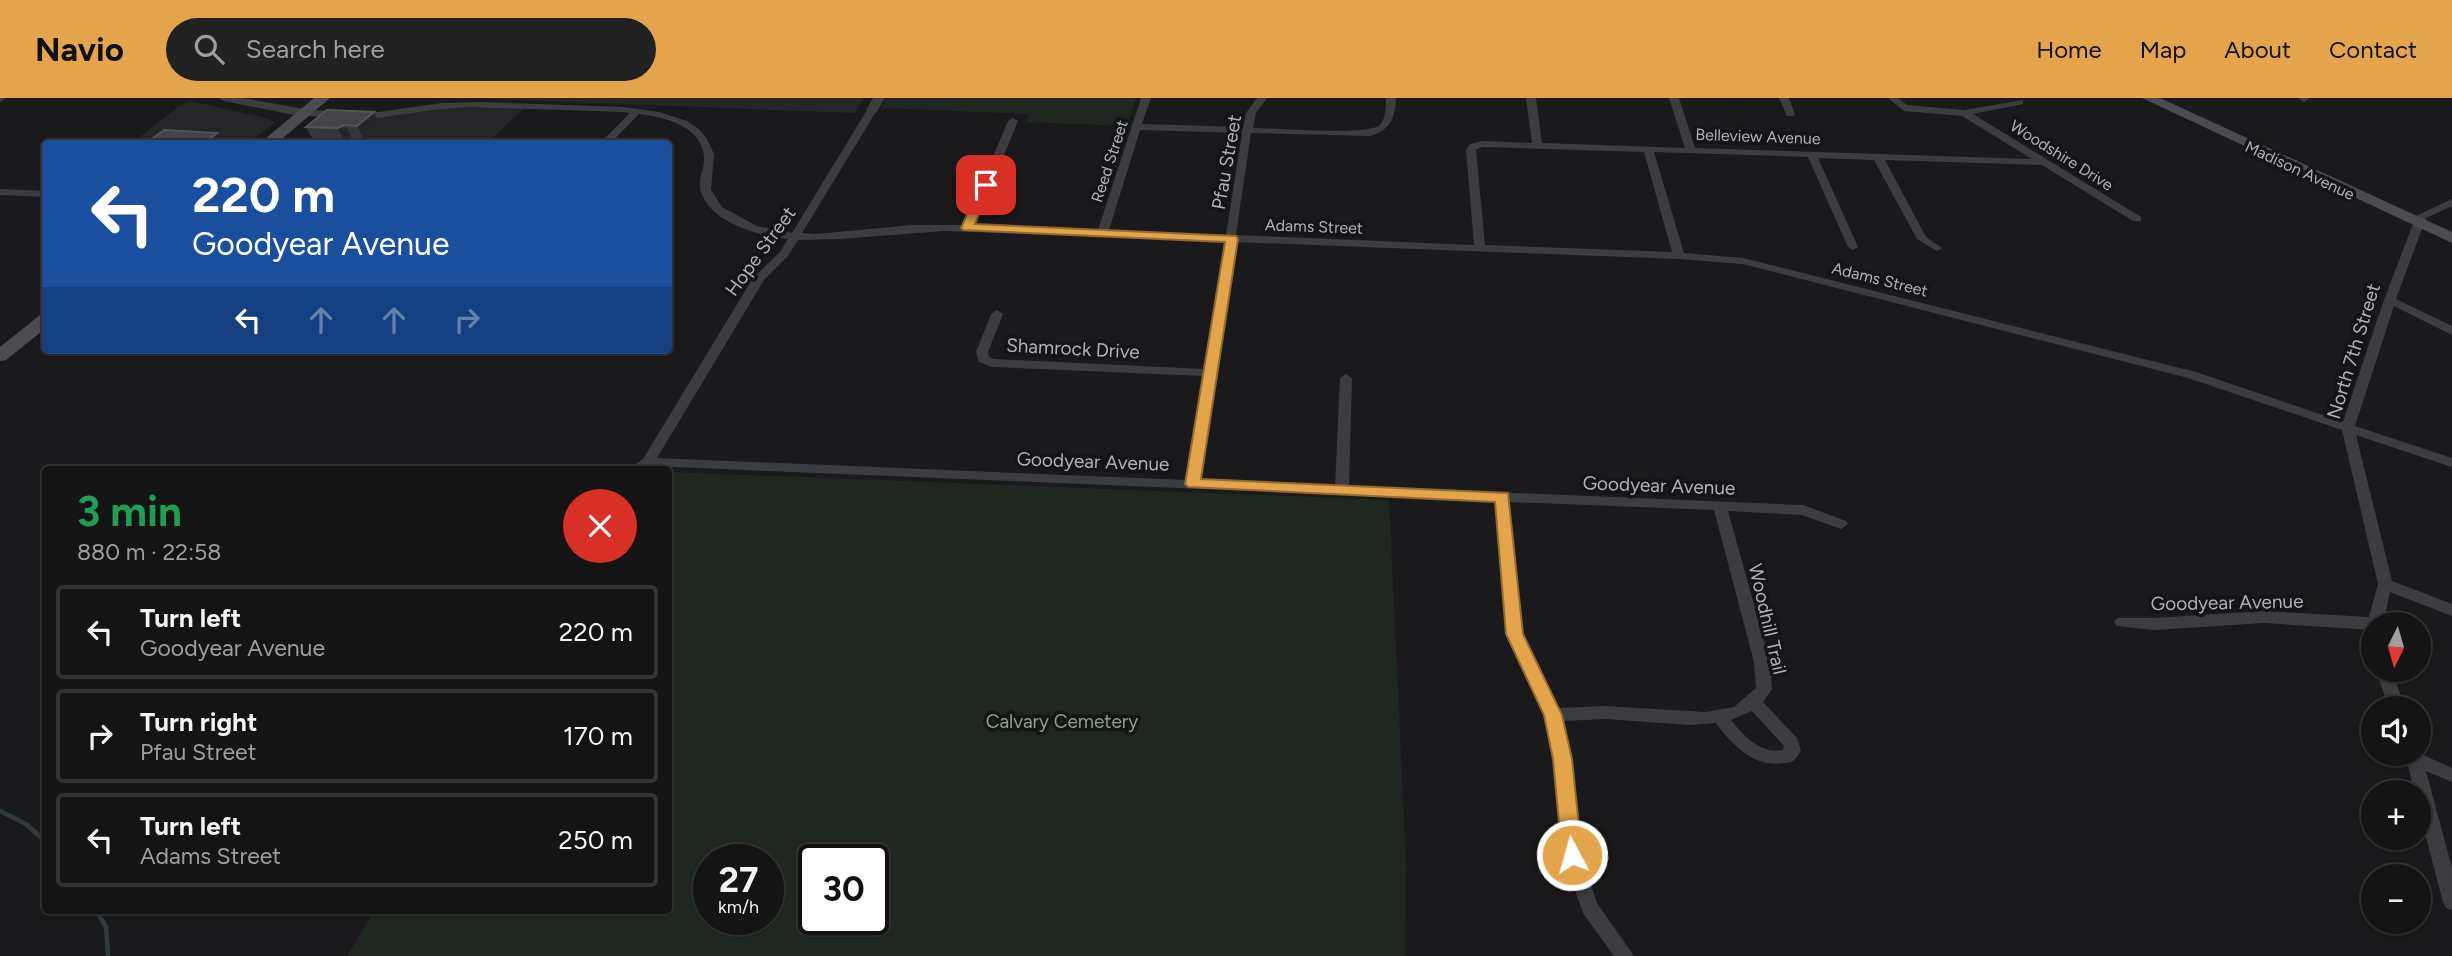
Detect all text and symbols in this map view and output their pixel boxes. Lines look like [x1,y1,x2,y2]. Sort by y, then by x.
search box [166,18,656,81]
text: Navio [35,30,124,69]
icon: search [190,30,228,68]
text: Search here [246,33,385,65]
text: Home [2036,35,2102,64]
text: Map [2140,35,2186,64]
text: About [2224,35,2291,64]
text: Contact [2329,35,2417,64]
street label: Pfau Street [1207,113,1246,211]
street label: Woodshire Drive [2007,116,2117,195]
street label: Reed Street [1087,118,1132,205]
street label: Belleview Avenue [1695,125,1821,148]
street label: Madison Avenue [2242,137,2358,204]
pin [956,155,1016,215]
text: 220 m [192,165,335,224]
icon: arrive [967,166,1005,204]
icon: left [77,168,168,259]
street label: Hope Street [720,202,801,300]
street label: Adams Street [1265,215,1363,238]
text: Goodyear Avenue [192,225,449,263]
street label: Adams Street [1830,258,1930,301]
street label: North 7th Street [2322,281,2385,422]
icon: left [229,301,267,339]
icon: ahead [302,301,340,339]
icon: ahead [375,301,413,339]
icon: right [448,301,486,339]
street label: Shamrock Drive [1006,334,1140,363]
street label: Goodyear Avenue [1016,447,1170,476]
street label: Goodyear Avenue [1582,471,1736,500]
text: 3 min [77,486,182,537]
button: close [563,489,637,563]
text: 880 m · 22:58 [77,538,221,566]
street label: Woodhill Trail [1744,561,1791,677]
street label: Goodyear Avenue [2150,590,2304,615]
text: Turn left [140,602,241,634]
north arrow [2361,612,2431,682]
map controls [2361,612,2431,934]
icon: left [81,613,119,651]
text: 220 m [559,616,633,648]
text: Goodyear Avenue [140,634,325,662]
button: sound [2361,696,2431,766]
text: Turn right [140,706,257,738]
park label: Calvary Cemetery [986,710,1138,733]
icon: right [81,717,119,755]
text: 170 m [563,720,633,752]
text: Pfau Street [140,738,256,766]
button: + [2361,780,2431,850]
text: Turn left [140,810,241,842]
position arrow [1535,818,1609,892]
icon: left [81,821,119,859]
text: 250 m [558,824,633,856]
text: Adams Street [140,842,281,870]
speed limit sign: 30 [798,844,889,935]
text: 27 [719,859,758,901]
button: − [2361,864,2431,934]
text: km/h [718,896,759,918]

